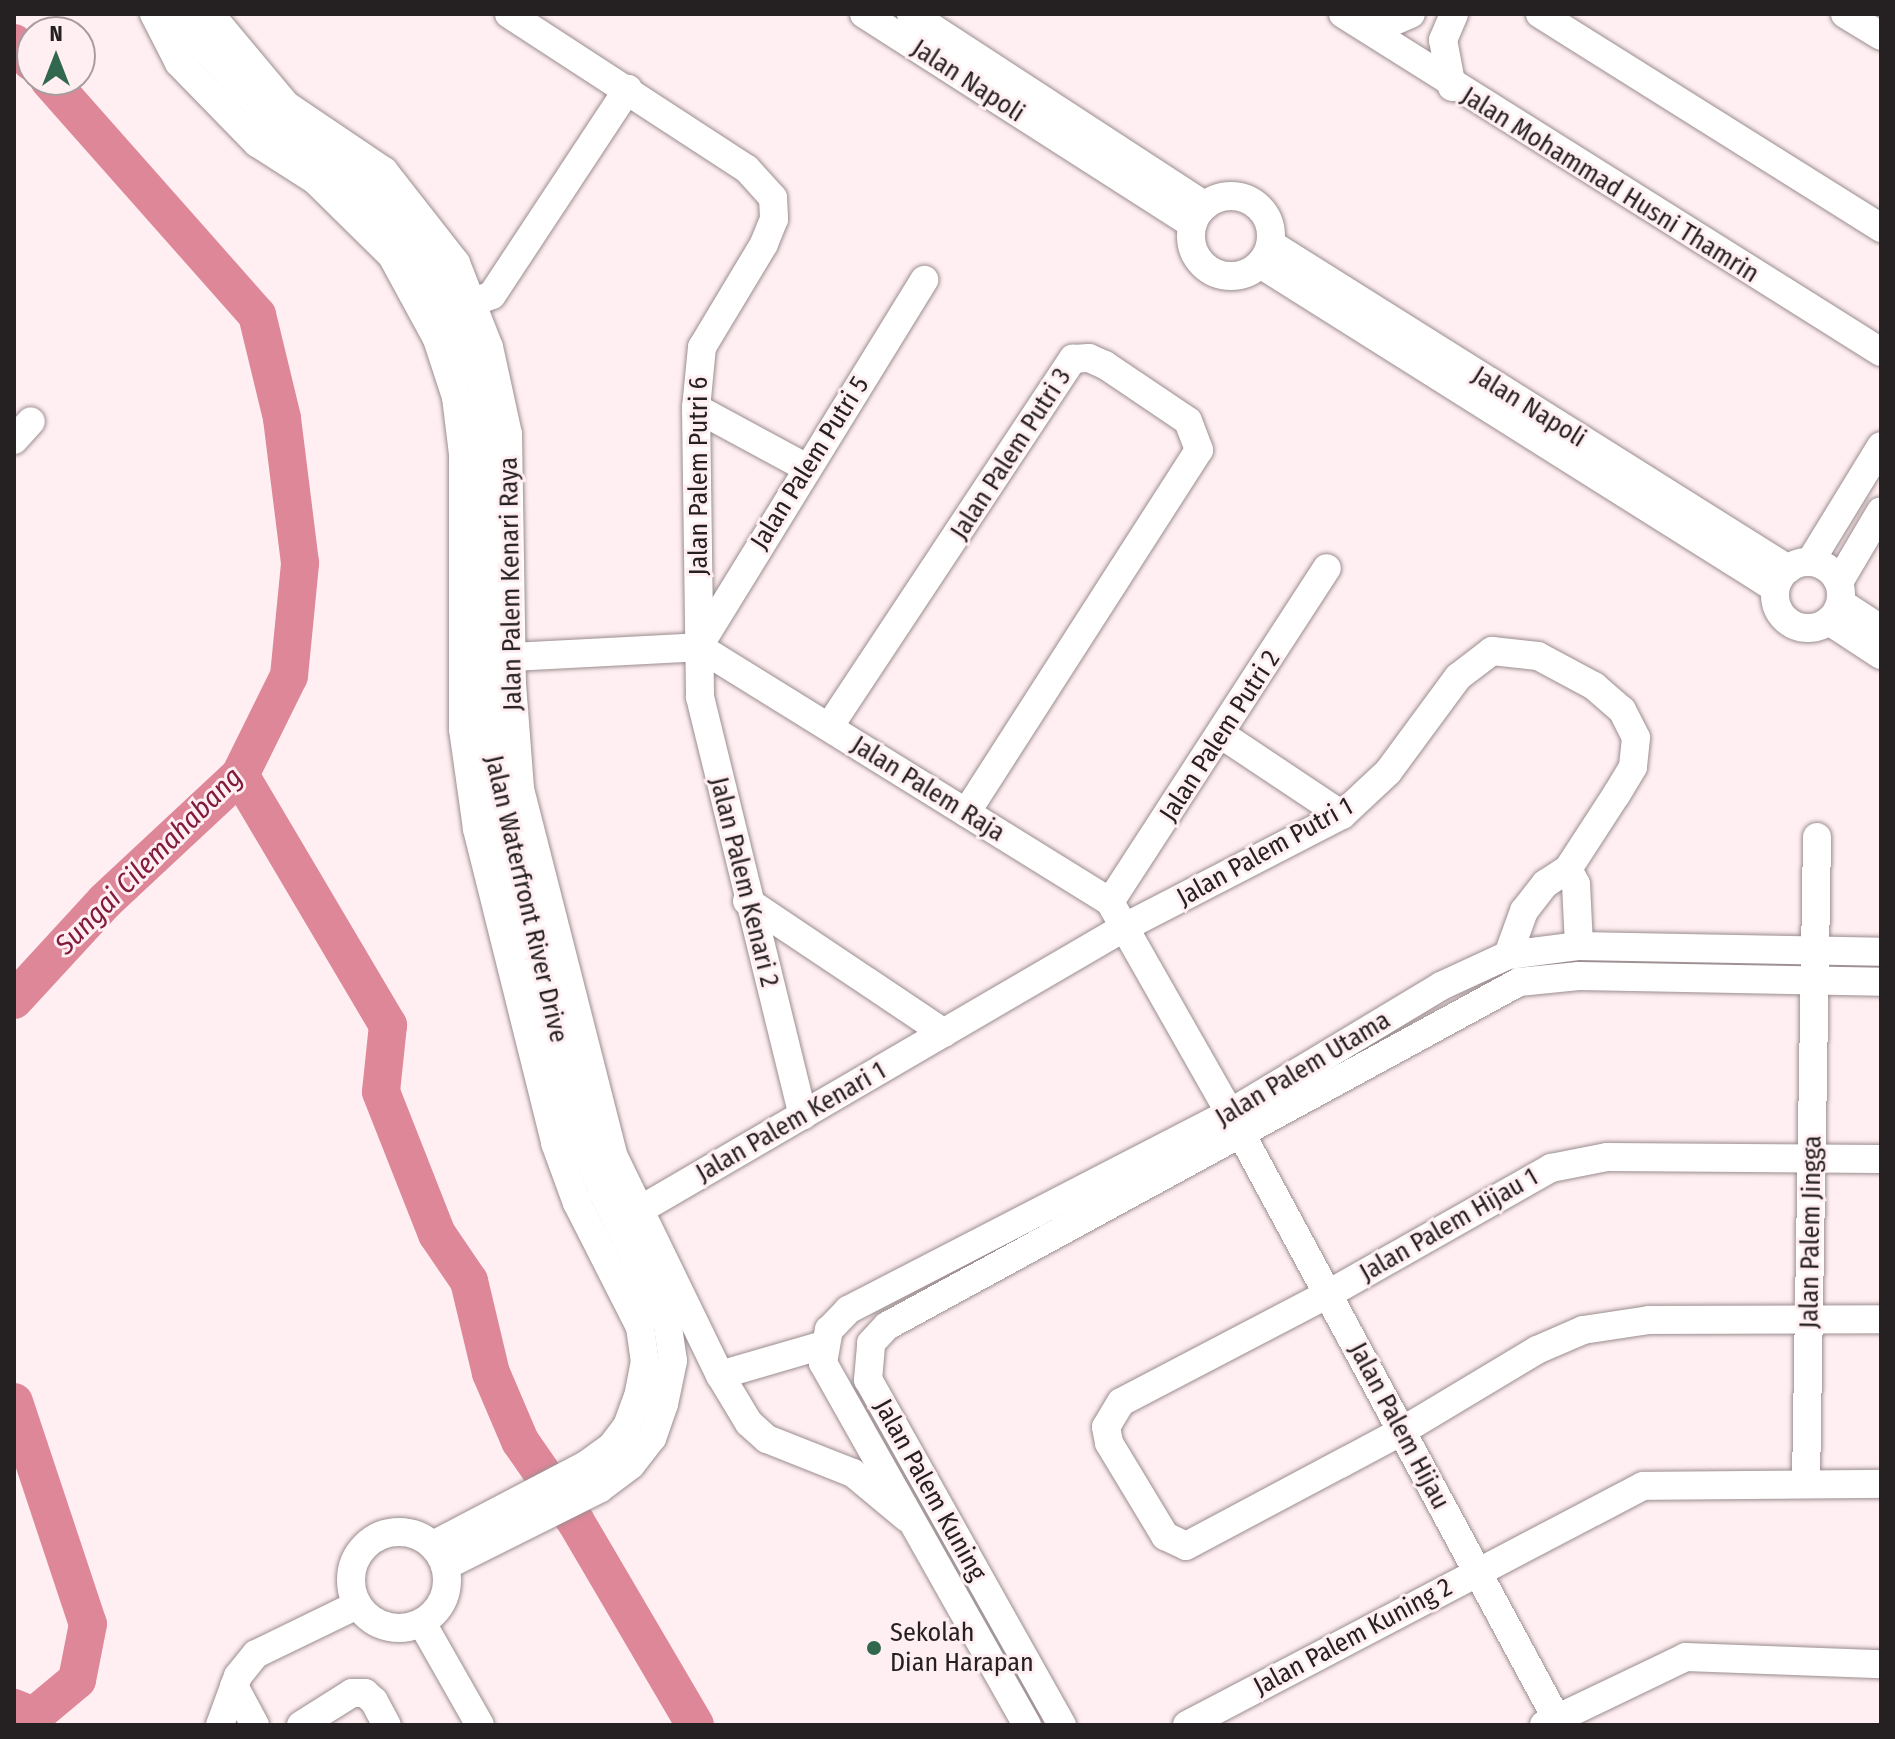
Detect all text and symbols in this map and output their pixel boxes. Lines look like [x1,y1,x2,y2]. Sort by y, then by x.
north arrow [16,16,96,96]
text: N [49,20,63,47]
street label: Jalan Napoli [906,33,1030,129]
street label: Jalan Mohammad Husni Thamrin [1456,80,1764,290]
street label: Jalan Napoli [1466,360,1592,454]
street label: Jalan Palem Putri 3 [944,363,1078,545]
street label: Jalan Palem Putri 5 [744,371,876,555]
street label: Jalan Palem Putri 6 [683,377,715,575]
street label: Jalan Palem Kenari Raya [493,457,529,711]
street label: Jalan Palem Putri 2 [1153,645,1287,827]
street label: Jalan Palem Raja [846,729,1010,849]
street label: Jalan Waterfront River Drive [478,752,574,1046]
water label: Sungai Cilemahabang [48,760,250,962]
street label: Jalan Palem Kenari 2 [703,774,785,990]
street label: Jalan Palem Putri 1 [1172,791,1358,913]
street label: Jalan Palem Utama [1210,1005,1396,1133]
street label: Jalan Palem Kenari 1 [691,1055,891,1189]
street label: Jalan Palem Jingga [1794,1135,1828,1329]
street label: Jalan Palem Hijau 1 [1354,1161,1544,1289]
street label: Jalan Palem Hijau [1342,1337,1456,1515]
street label: Jalan Palem Kuning [867,1394,993,1586]
street label: Jalan Palem Kuning 2 [1248,1572,1458,1702]
place label: Sekolah Dian Harapan [890,1617,1034,1678]
marker: Sekolah Dian Harapan [865,1639,883,1657]

